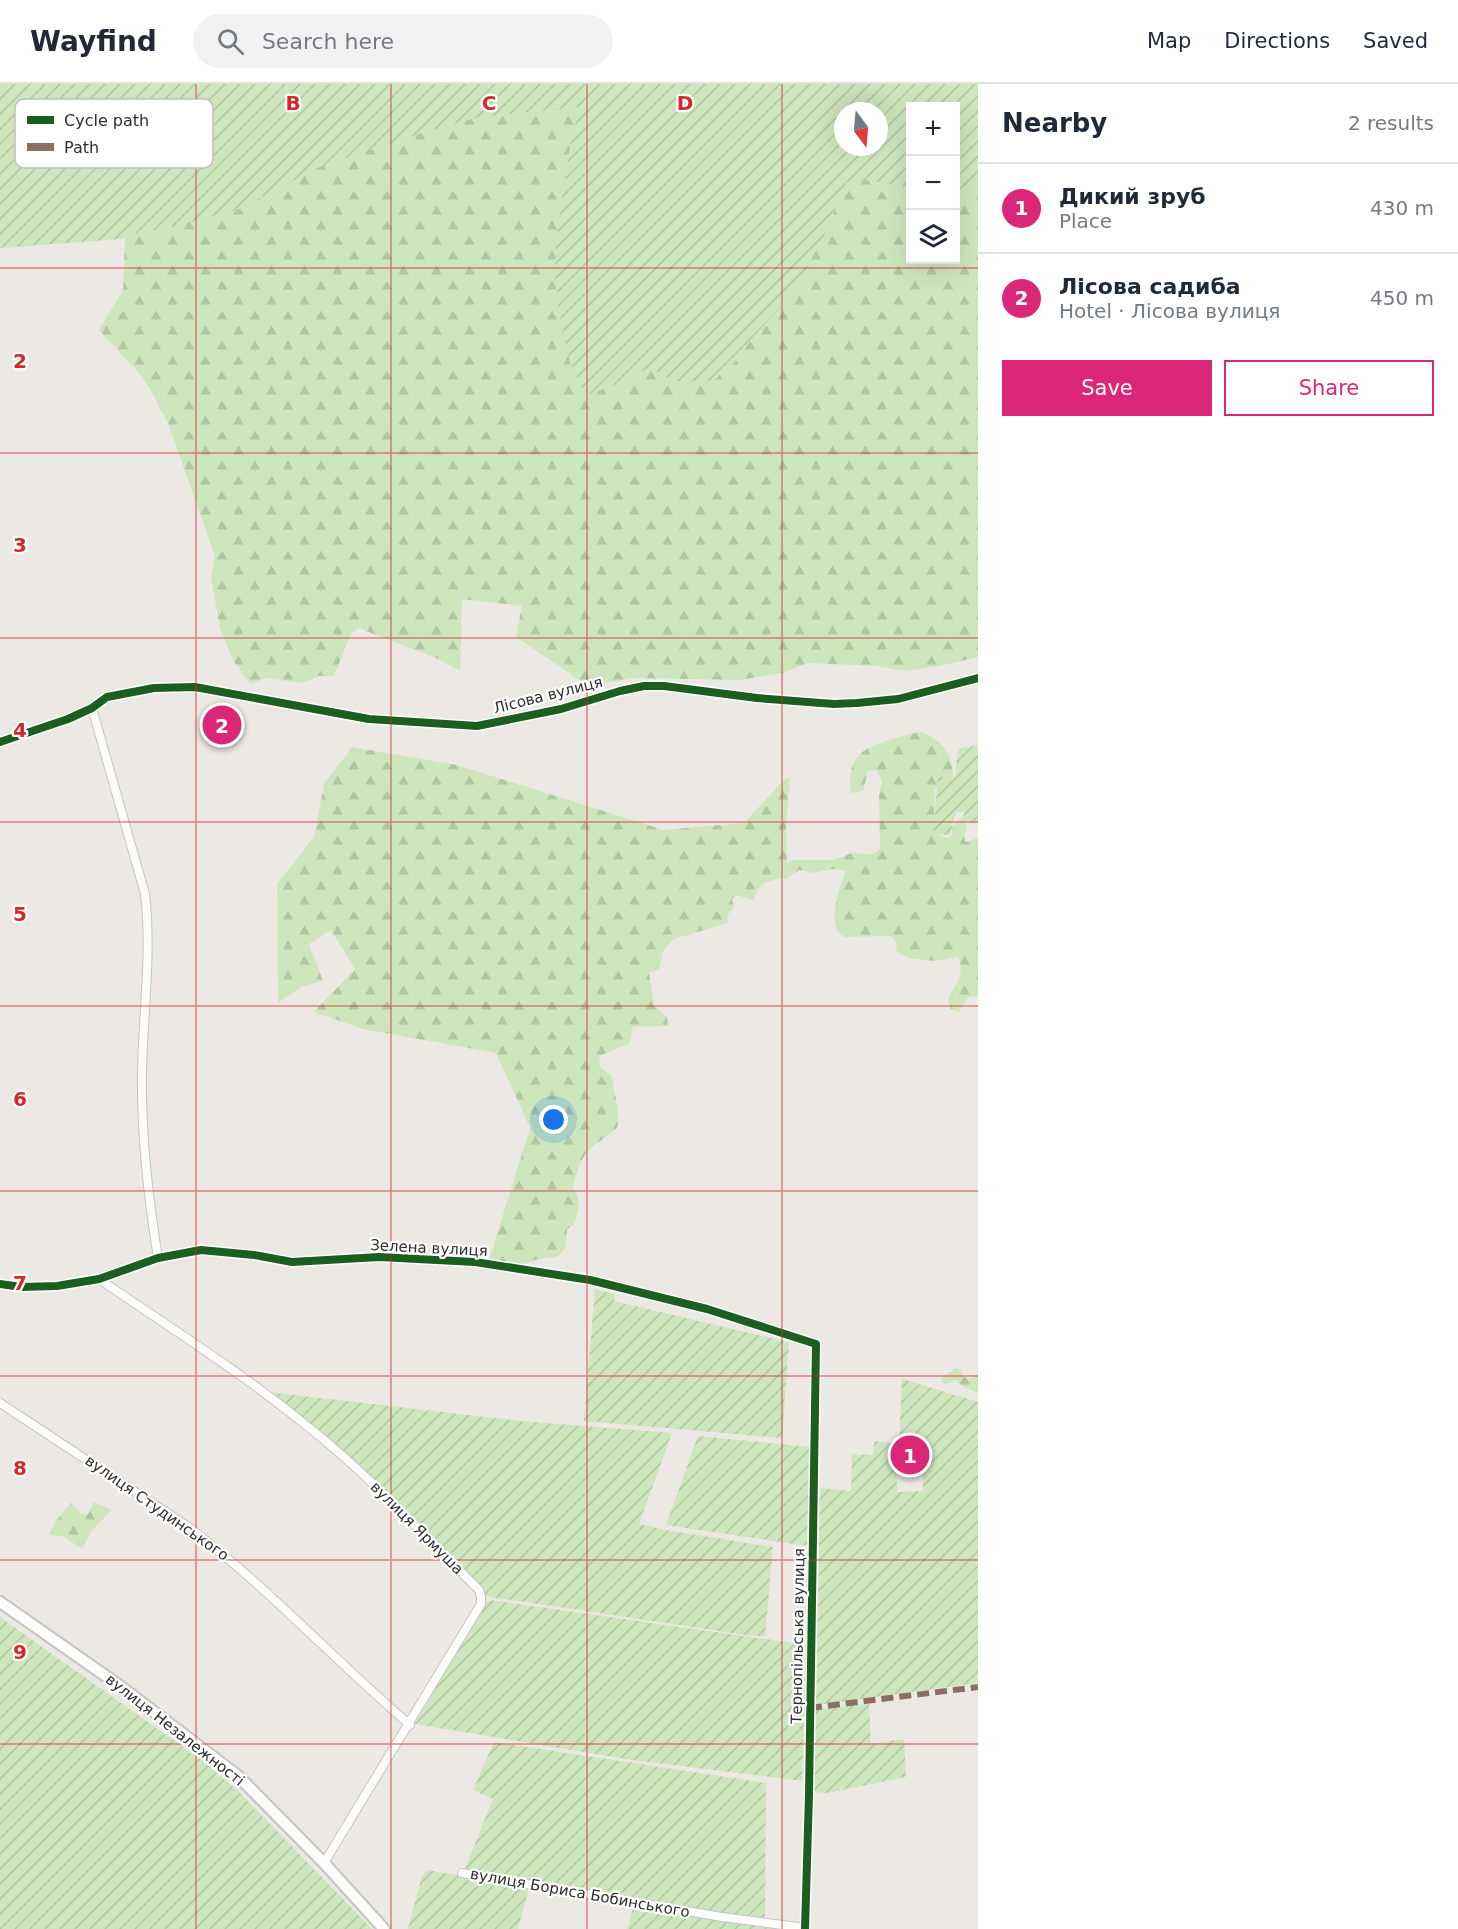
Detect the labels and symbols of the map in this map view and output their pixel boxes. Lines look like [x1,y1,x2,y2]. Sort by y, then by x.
text: B [285,91,301,115]
text: C [482,91,496,115]
text: D [677,91,693,115]
legend [15,99,213,168]
north arrow [834,102,888,156]
text: Cycle path [64,111,149,130]
text: Path [64,138,99,157]
text: 2 [13,349,27,373]
text: 3 [13,533,27,557]
street label: Лісова вулиця [492,673,604,717]
pin: 2 [202,702,242,748]
text: 4 [13,718,27,742]
text: 5 [13,902,27,926]
text: 6 [13,1087,27,1111]
your location [539,1105,568,1134]
street label: Зелена вулиця [370,1236,488,1260]
text: 7 [13,1271,27,1295]
pin: 1 [890,1432,930,1478]
street label: вулиця Студинського [82,1451,232,1565]
text: 8 [13,1456,27,1480]
street label: вулиця Ярмуша [367,1478,467,1578]
street label: Тернопільська вулиця [787,1548,809,1725]
text: 9 [13,1640,27,1664]
street label: вулиця Незалежності [102,1670,248,1790]
street label: вулиця Бориса Бобинського [469,1865,691,1921]

